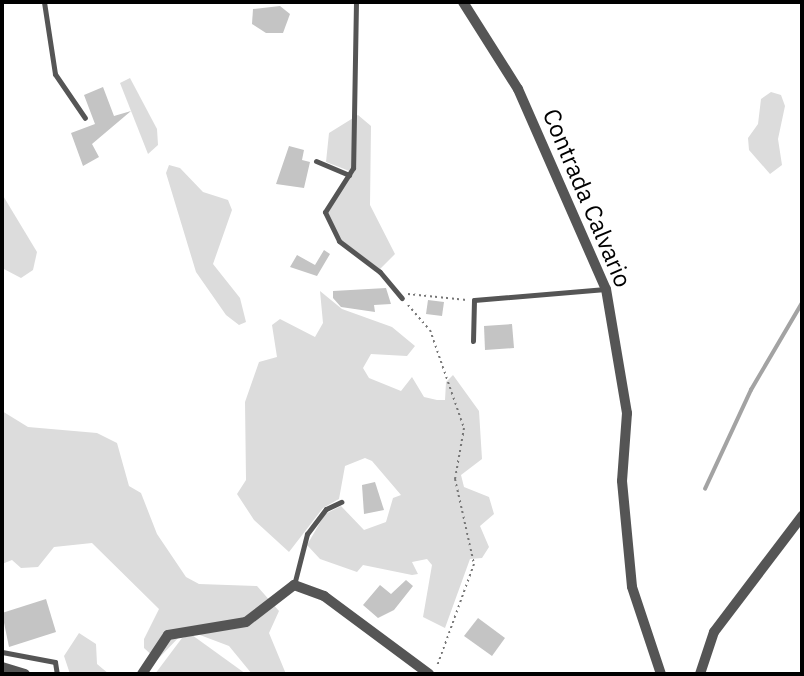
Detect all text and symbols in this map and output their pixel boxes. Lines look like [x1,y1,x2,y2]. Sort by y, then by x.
street label: Contrada Calvario [536,104,638,292]

